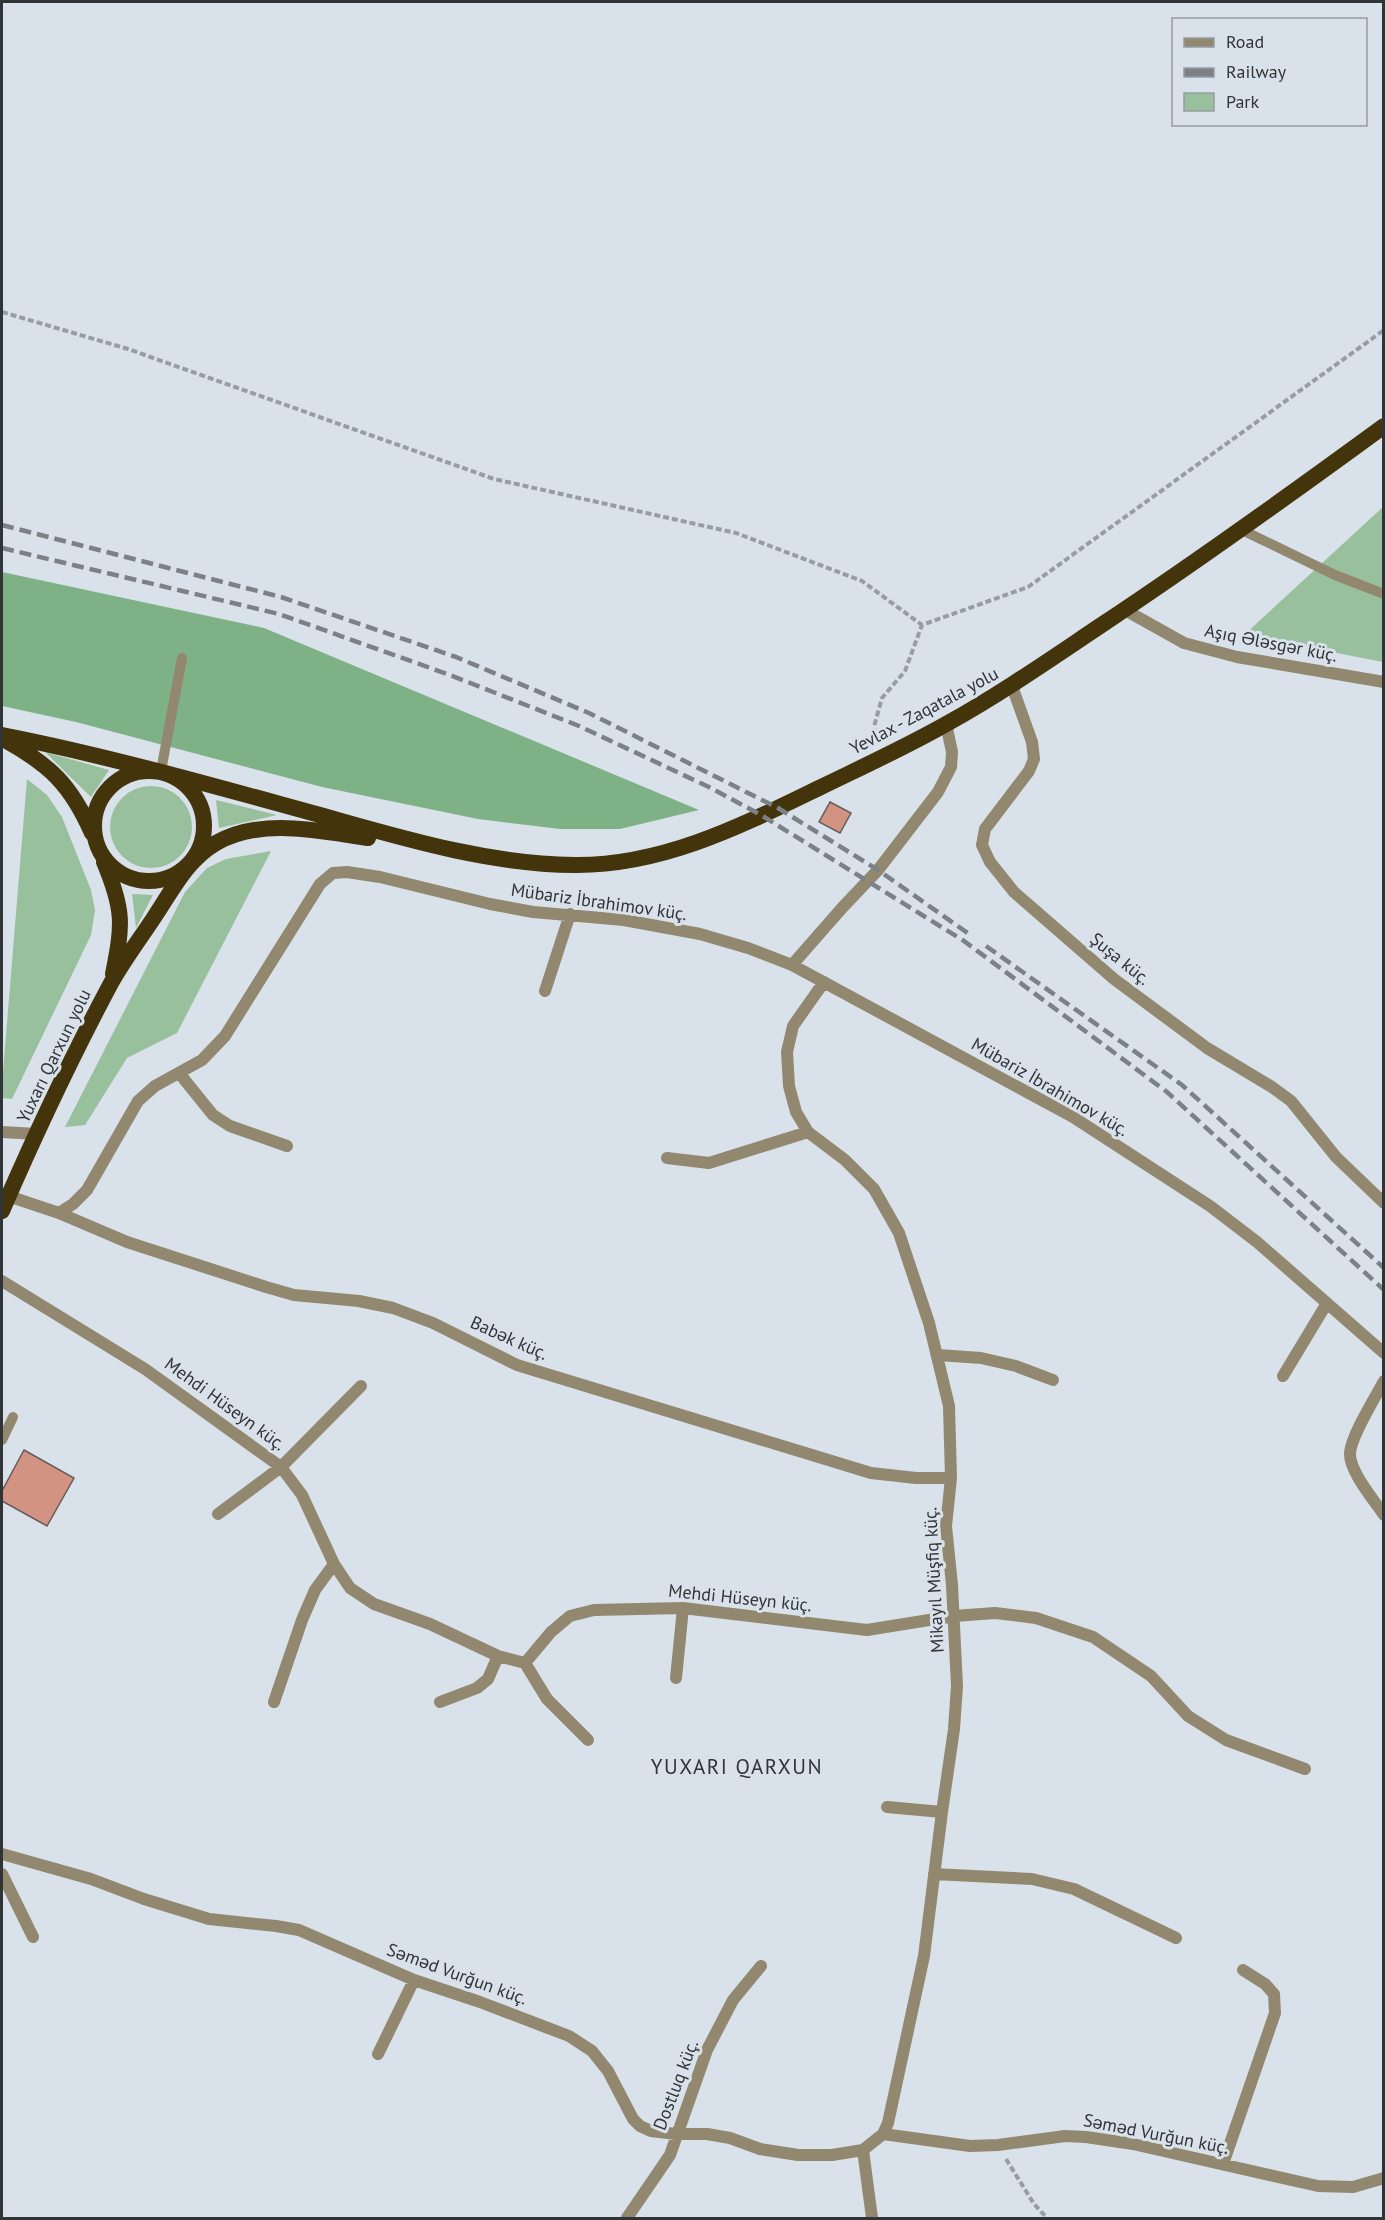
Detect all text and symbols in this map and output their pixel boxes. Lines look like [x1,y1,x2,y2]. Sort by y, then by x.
legend [1172,18,1367,126]
text: Road [1226,30,1264,53]
text: Railway [1226,60,1287,83]
text: Park [1226,90,1259,113]
street label: Aşıq Ələsgər küç. [1203,618,1339,667]
street label: Yevlax - Zaqatala yolu [845,662,1002,759]
street label: Mübariz İbrahimov küç. [509,878,689,925]
street label: Şuşa küç. [1086,927,1155,990]
street label: Yuxarı Qarxun yolu [11,985,96,1126]
street label: Mübariz İbrahimov küç. [968,1032,1133,1141]
street label: Babək küç. [467,1310,552,1365]
street label: Mehdi Hüseyn küç. [160,1352,290,1455]
street label: Mikayıl Müşfiq küç. [918,1507,949,1653]
street label: Mehdi Hüseyn küç. [667,1579,813,1616]
district label: YUXARI QARXUN [651,1753,823,1780]
street label: Səməd Vurğun küç. [384,1937,530,2010]
street label: Dostluq küç. [648,2036,703,2133]
street label: Səməd Vurğun küç. [1081,2108,1231,2159]

